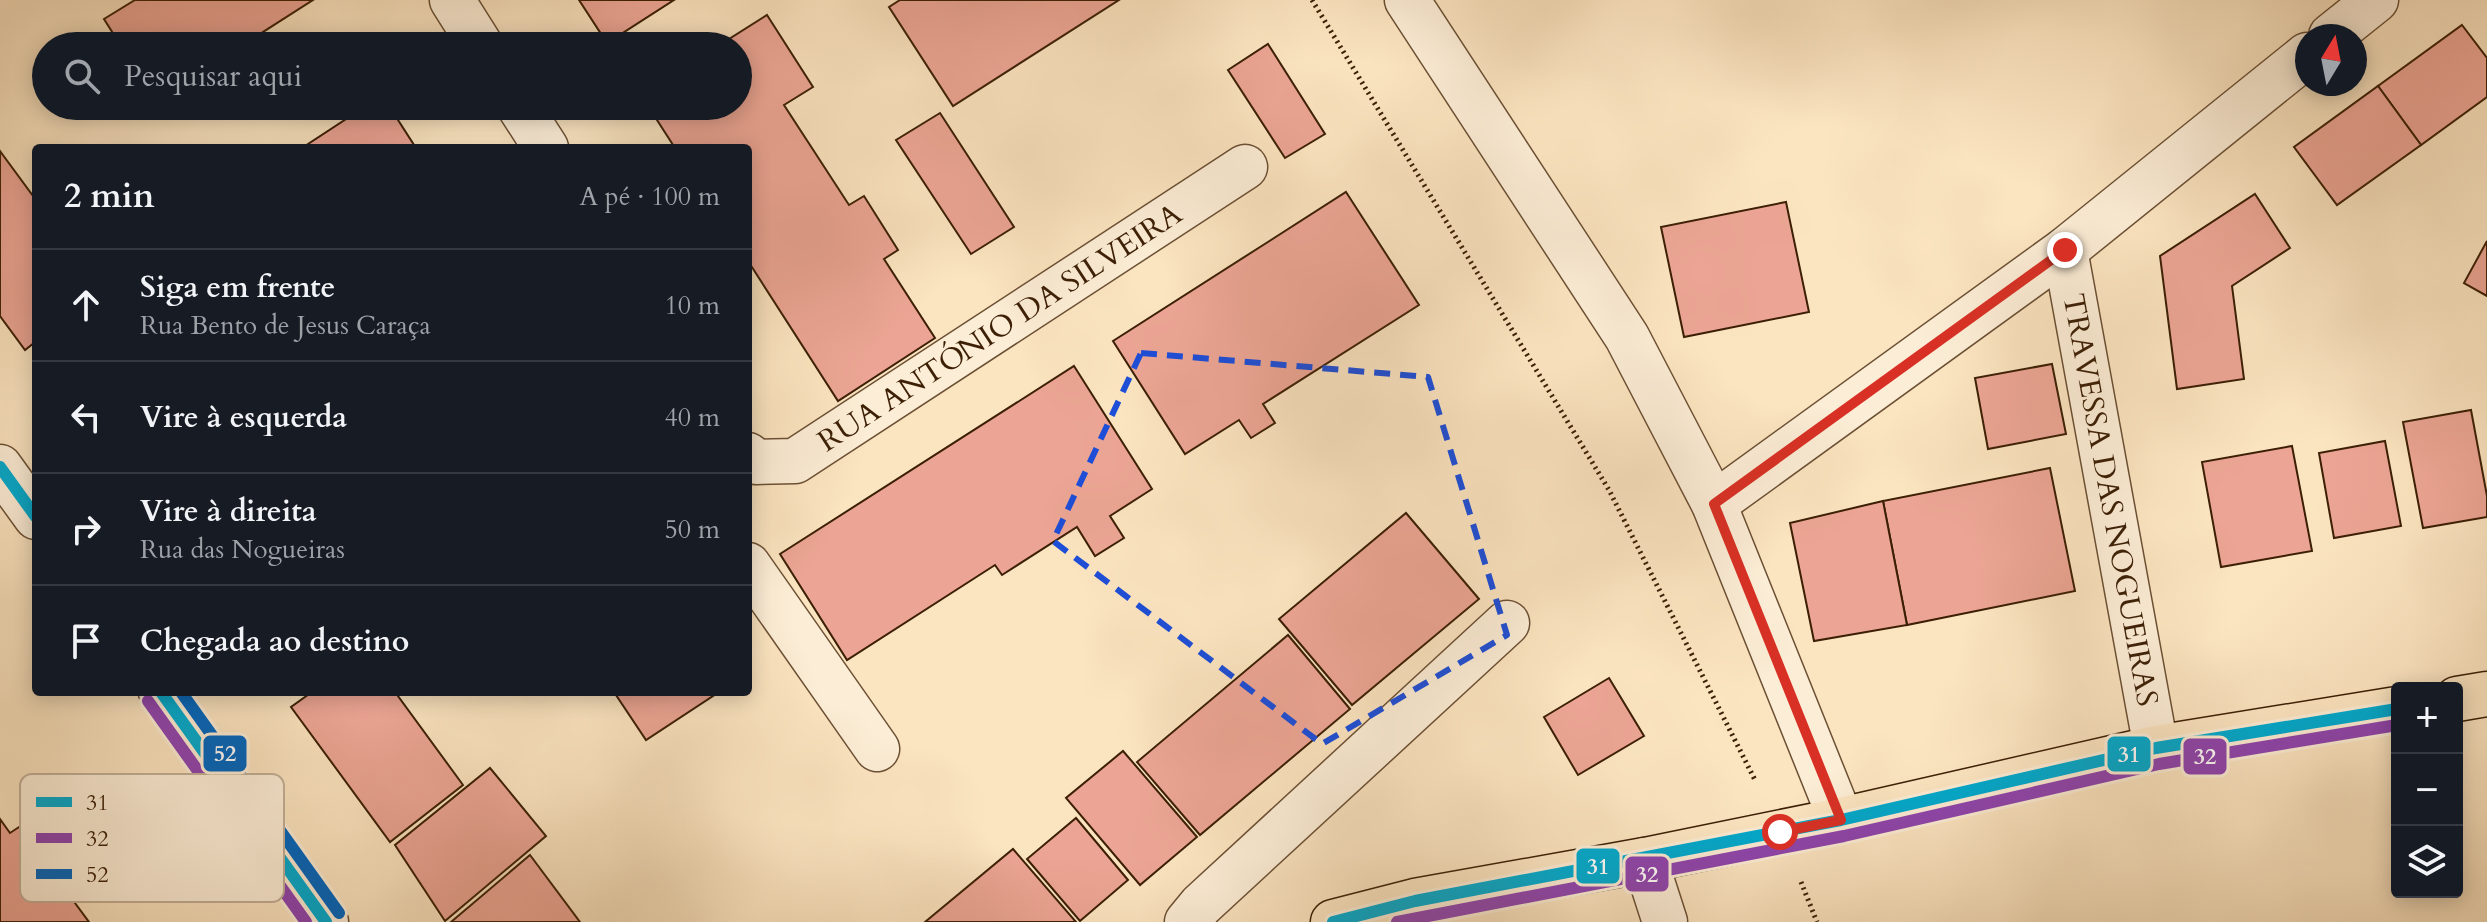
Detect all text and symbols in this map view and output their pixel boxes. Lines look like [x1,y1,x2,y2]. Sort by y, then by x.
north arrow [2295,24,2367,96]
search box [32,32,752,120]
icon: search [60,54,104,98]
text: Pesquisar aqui [124,56,302,97]
text: 2 min [64,173,155,219]
text: A pé · 100 m [579,179,720,214]
street label: RUA ANTÓNIO DA SILVEIRA [810,193,1190,461]
route end [2047,232,2083,268]
text: Siga em frente [140,267,335,308]
icon: ahead [64,283,108,327]
text: 10 m [664,288,720,323]
street label: TRAVESSA DAS NOGUEIRAS [2053,290,2168,709]
text: Rua Bento de Jesus Caraça [140,308,431,343]
icon: left [64,395,108,439]
text: Vire à esquerda [140,397,347,438]
text: 40 m [664,400,720,435]
text: Vire à direita [140,491,317,532]
icon: right [64,507,108,551]
text: 50 m [664,512,720,547]
text: Rua das Nogueiras [140,532,345,567]
icon: arrive [64,619,108,663]
text: Chegada ao destino [140,621,409,662]
map controls [2391,682,2463,898]
button: + [2391,682,2463,754]
line badge: 52 [202,734,248,773]
line badge: 31 [2106,735,2152,773]
line badge: 32 [2182,737,2228,776]
text: 52 [214,739,236,769]
text: 31 [2118,740,2140,770]
text: 32 [2194,742,2216,772]
button: − [2391,754,2463,826]
legend [20,774,284,902]
text: 31 [86,788,109,818]
route start [1762,814,1798,850]
text: 32 [86,824,109,854]
button: layers [2391,826,2463,898]
line badge: 31 [1575,847,1621,885]
text: 31 [1587,852,1609,882]
line badge: 32 [1624,855,1670,893]
text: 52 [86,860,109,890]
text: 32 [1636,860,1658,890]

